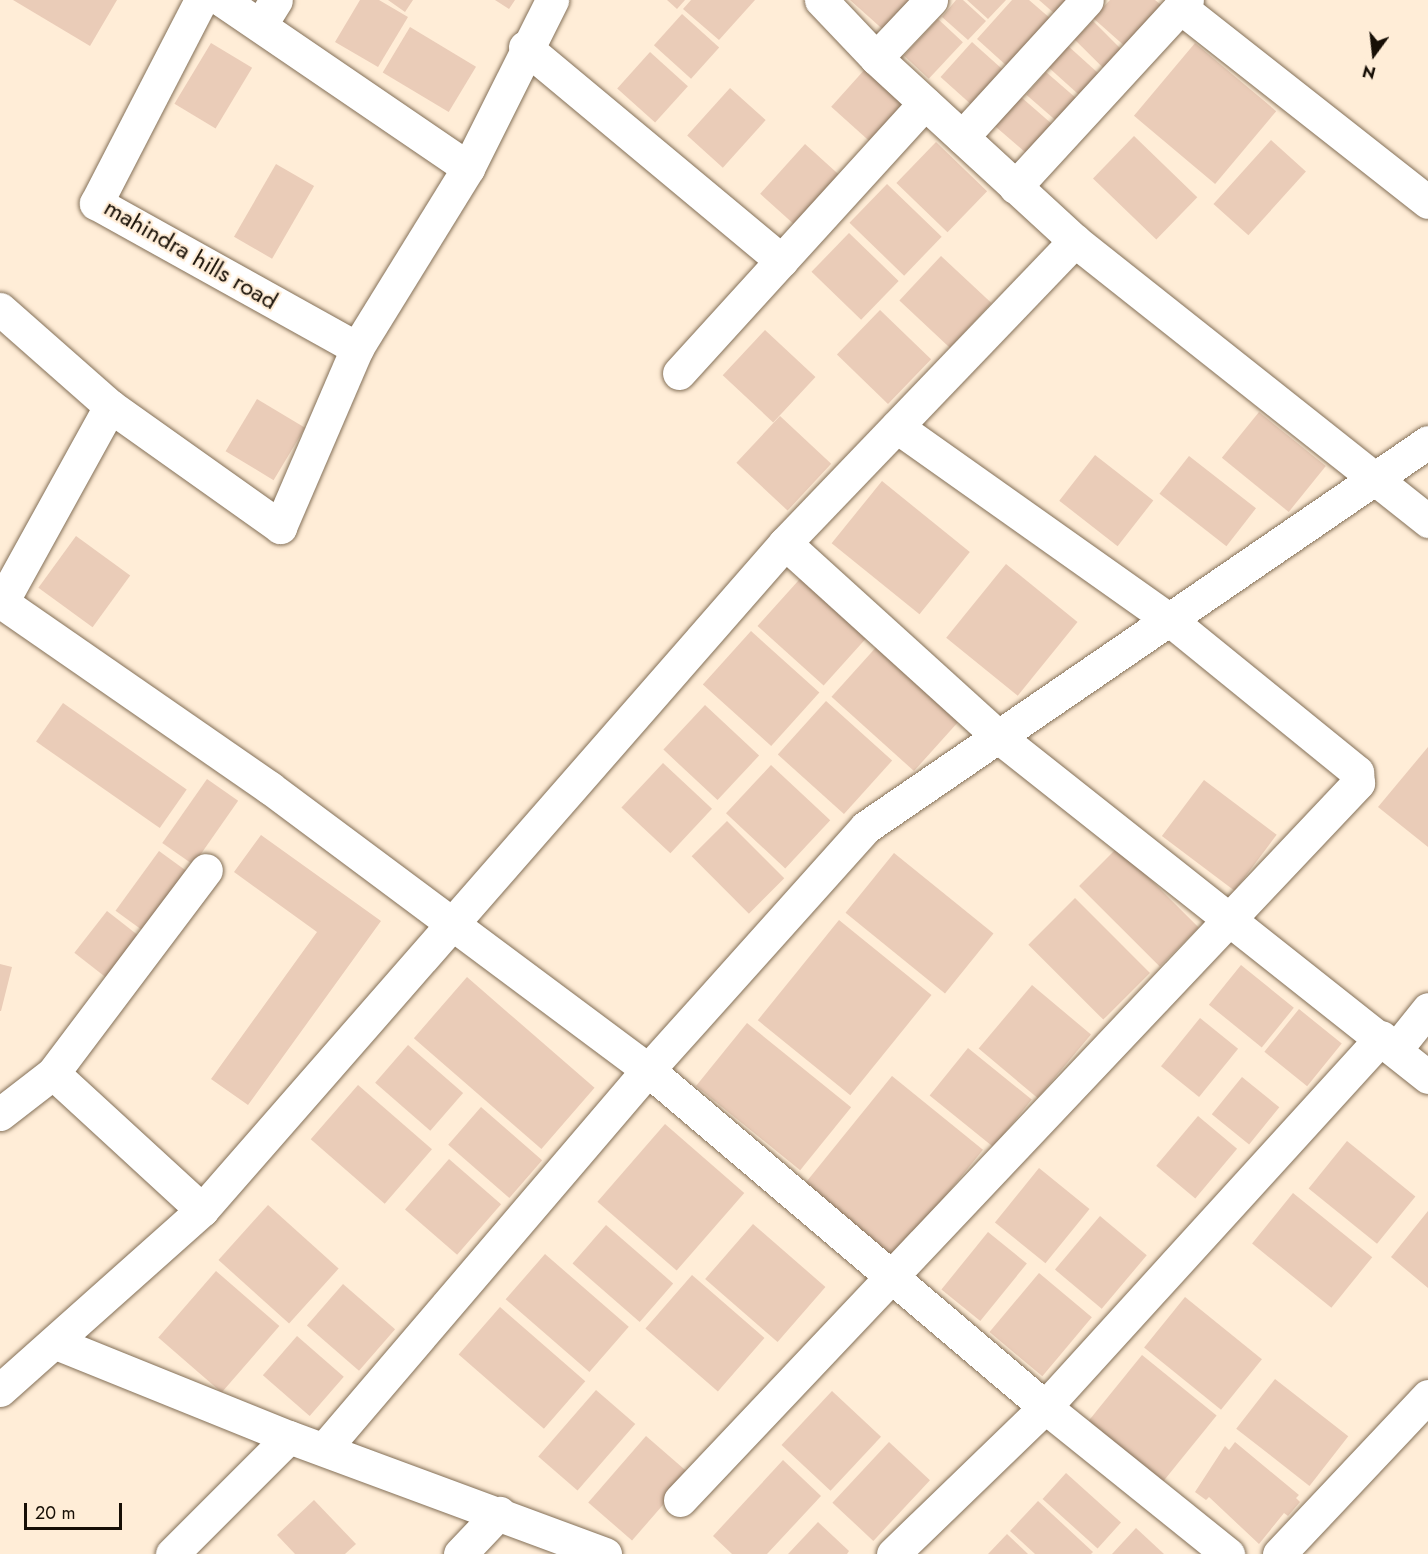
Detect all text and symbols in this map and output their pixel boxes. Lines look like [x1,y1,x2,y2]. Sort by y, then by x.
north arrow [1344,24,1404,84]
text: N [1360,59,1378,85]
street label: mahindra hills road [99,193,283,315]
scale bar [27,1491,124,1529]
text: 20 m [35,1500,75,1526]

